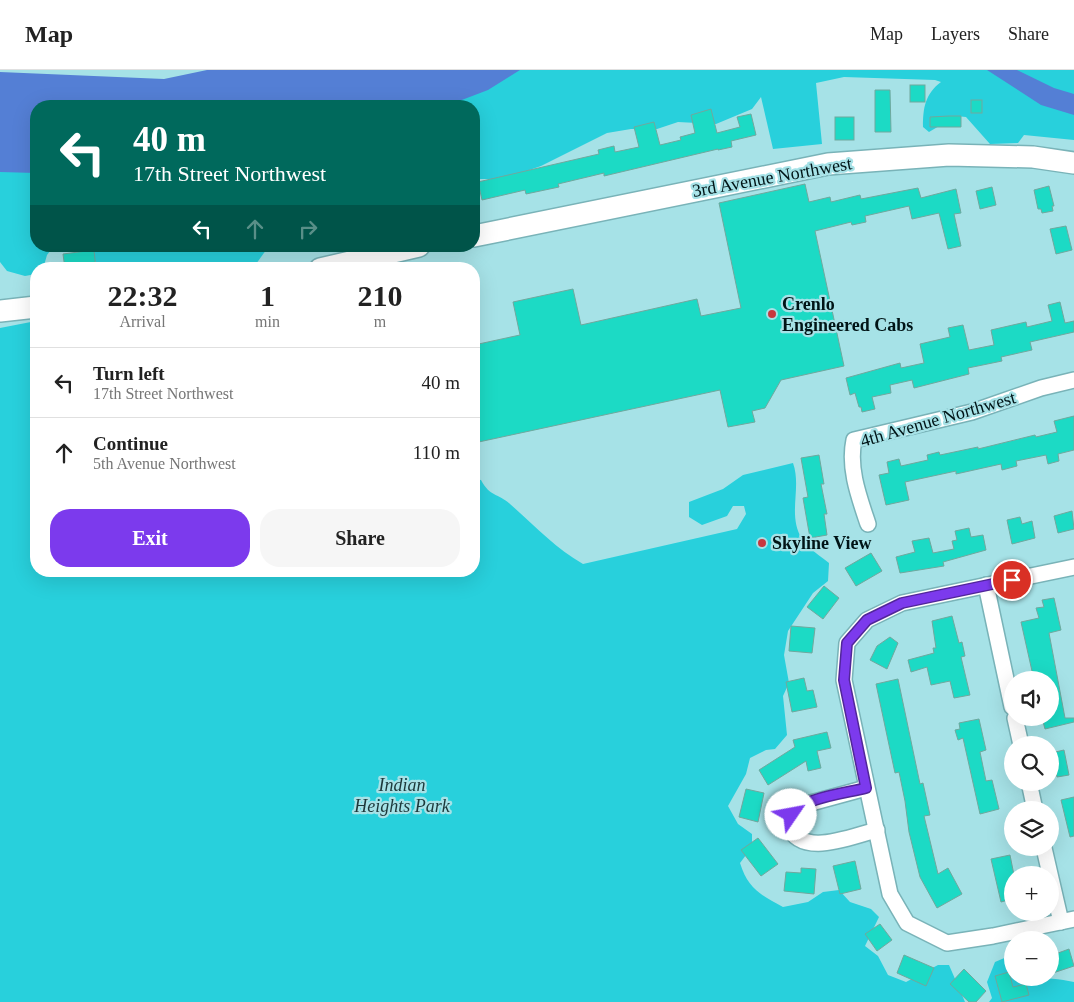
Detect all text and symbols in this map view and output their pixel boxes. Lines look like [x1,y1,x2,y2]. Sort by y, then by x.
text: Map [25,21,73,47]
text: Map [870,24,903,44]
text: Layers [931,24,980,44]
text: Share [1008,24,1049,44]
icon: left [50,120,115,185]
text: 40 m [133,120,206,159]
street label: 3rd Avenue Northwest [691,153,853,201]
text: 17th Street Northwest [133,161,326,186]
icon: left [188,215,216,243]
icon: ahead [241,215,269,243]
icon: right [294,215,322,243]
text: 22:32 [108,279,178,312]
text: 1 [260,279,275,312]
text: 210 [357,279,402,312]
place label: Crenlo Engineered Cabs [782,294,913,335]
marker: Crenlo Engineered Cabs [766,308,778,320]
text: Arrival [119,313,166,330]
text: min [255,313,280,330]
text: m [374,313,386,330]
text: Turn left [93,363,165,384]
icon: left [50,369,78,397]
text: 40 m [421,372,460,393]
text: 17th Street Northwest [93,385,233,402]
street label: 4th Avenue Northwest [858,387,1018,451]
text: Continue [93,433,168,454]
icon: ahead [50,439,78,467]
text: 110 m [413,442,460,463]
text: 5th Avenue Northwest [93,455,236,472]
button: Exit [50,509,250,567]
button: Share [260,509,460,567]
place label: Skyline View [772,533,872,553]
marker: Skyline View [756,537,768,549]
pin [991,559,1033,601]
icon: arrive [998,566,1026,594]
map controls [1004,671,1059,986]
button: sound [1004,671,1059,726]
button: search [1004,736,1059,791]
park label: Indian Heights Park [353,775,451,816]
position arrow [764,788,816,840]
button: layers [1004,801,1059,856]
button: + [1004,866,1059,921]
button: − [1004,931,1059,986]

